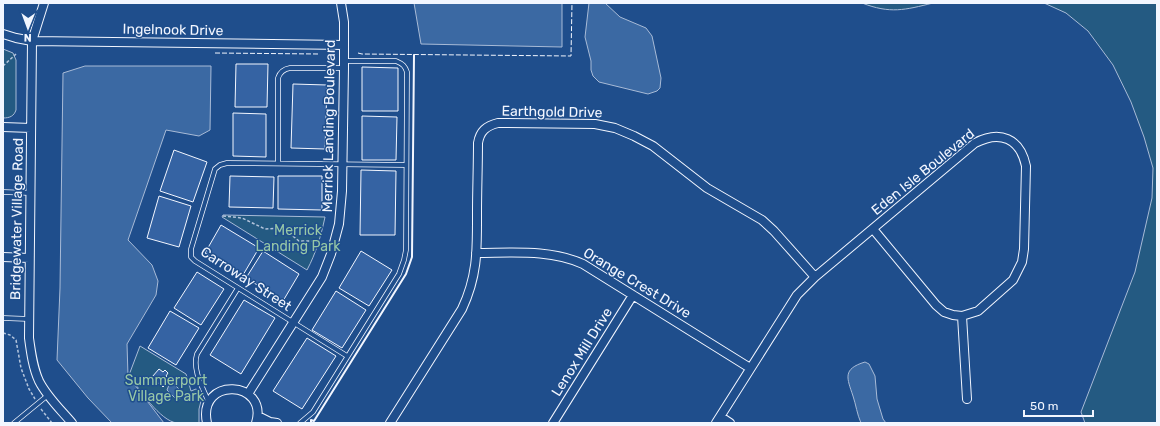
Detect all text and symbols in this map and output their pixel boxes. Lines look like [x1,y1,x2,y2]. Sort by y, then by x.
north arrow [8,8,48,48]
street label: Ingelnook Drive [123,21,224,39]
text: N [24,31,32,44]
street label: Merrick Landing Boulevard [319,39,339,213]
street label: Earthgold Drive [501,103,603,121]
street label: Eden Isle Boulevard [868,125,978,219]
street label: Bridgewater Village Road [7,138,27,300]
park label: Merrick Landing Park [255,222,341,255]
street label: Carroway Street [197,243,295,315]
street label: Orange Crest Drive [580,244,694,322]
street label: Lenox Mill Drive [548,304,616,399]
park label: Summerport Village Park [125,372,208,405]
scale bar [1024,392,1093,418]
text: 50 m [1030,399,1058,413]

